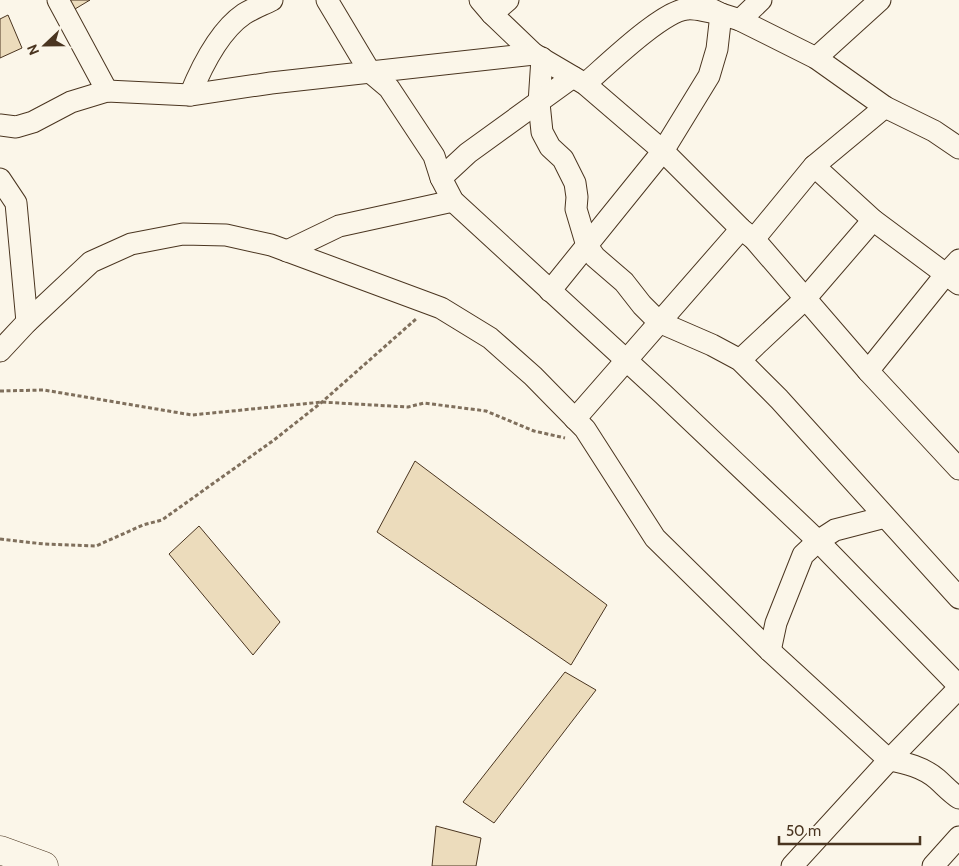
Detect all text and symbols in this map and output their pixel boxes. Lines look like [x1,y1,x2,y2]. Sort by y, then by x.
north arrow [20,20,70,70]
text: N [23,42,43,58]
scale bar [779,814,920,846]
text: 50 m [786,822,821,840]

